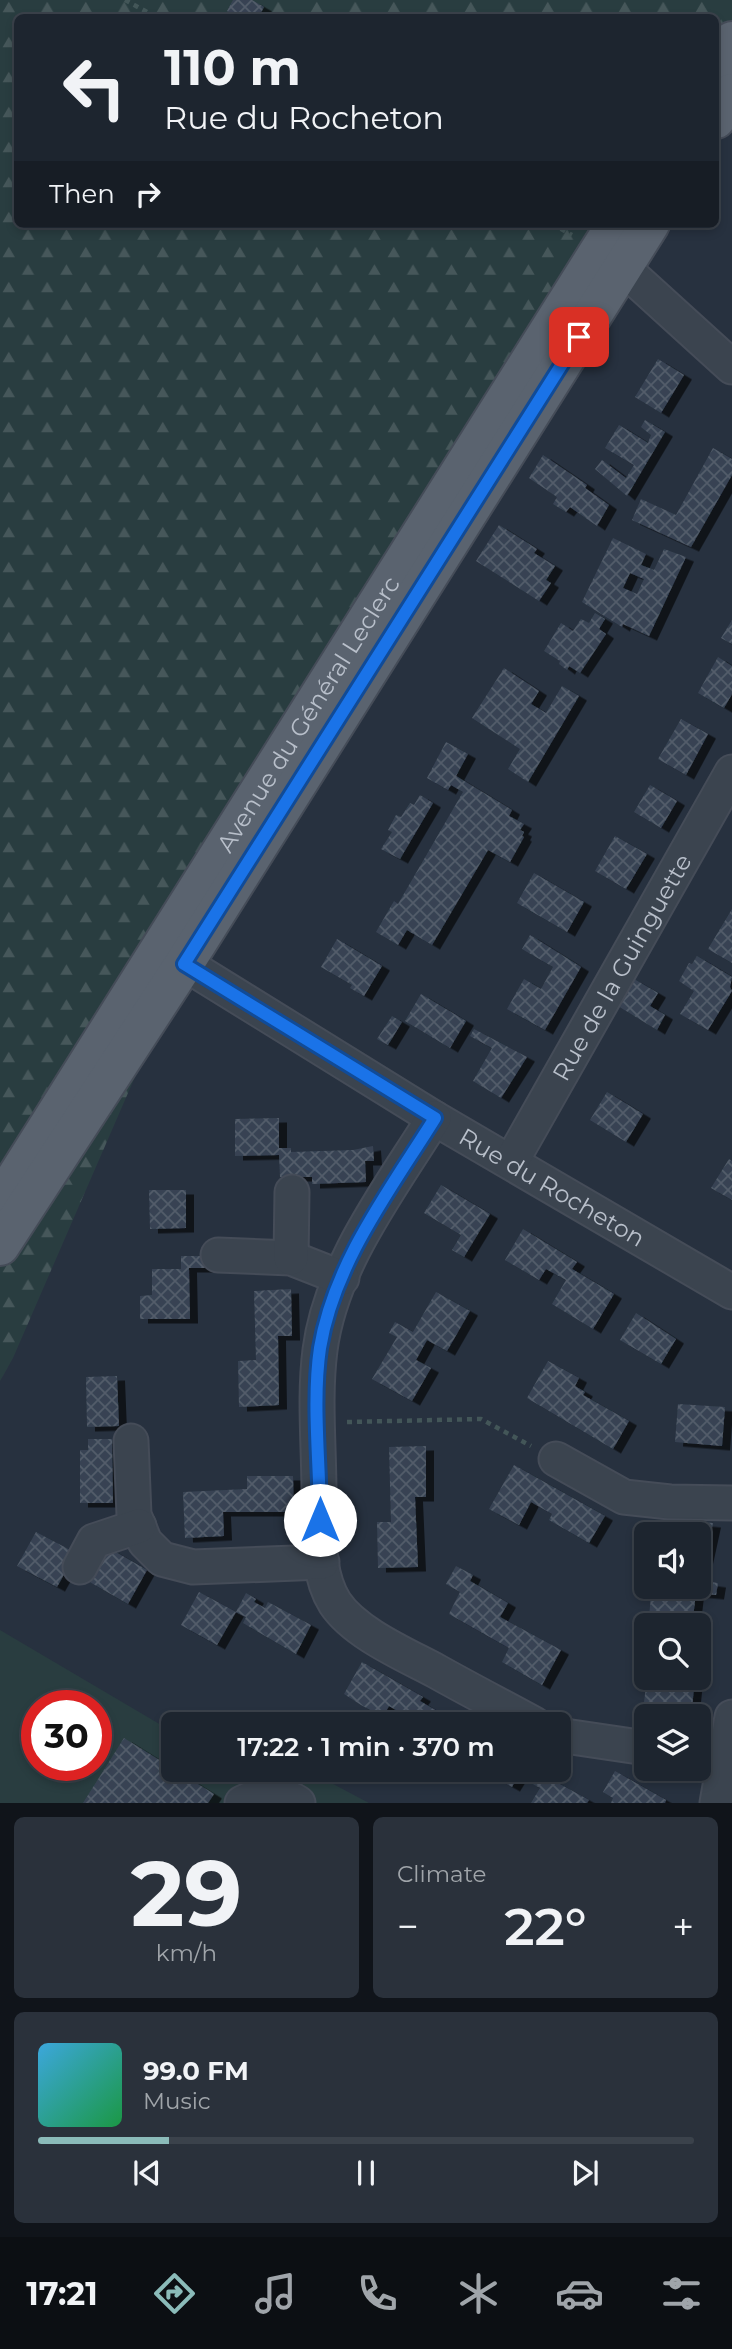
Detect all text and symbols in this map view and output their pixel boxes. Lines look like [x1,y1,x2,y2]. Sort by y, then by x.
text: 110 m [164,38,301,97]
icon: left [49,42,140,133]
text: Rue du Rocheton [164,98,444,137]
icon: right [129,175,167,213]
text: Then [49,178,115,210]
pin [549,307,609,367]
icon: arrive [560,318,598,356]
street label: Avenue du Général Leclerc [210,570,405,857]
street label: Rue de la Guinguette [546,849,697,1086]
street label: Rue du Rocheton [454,1122,650,1253]
position arrow [283,1483,357,1557]
map controls [634,1522,711,1781]
button: sound [634,1522,711,1599]
button: search [634,1613,711,1690]
speed limit sign: 30 [21,1690,112,1781]
button: layers [634,1704,711,1781]
text: 17:22 · 1 min · 370 m [237,1731,495,1763]
text: 29 [131,1838,242,1949]
text: Climate [397,1860,486,1888]
text: 22° [504,1895,587,1958]
text: − [397,1903,419,1950]
text: + [672,1903,694,1950]
text: km/h [156,1939,217,1967]
text: 99.0 FM [143,2055,249,2087]
text: Music [143,2087,211,2115]
icon: previous [128,2154,166,2192]
icon: pause [347,2154,385,2192]
icon: next [566,2154,604,2192]
icon: directions [150,2269,199,2318]
icon: music [251,2269,300,2318]
icon: phone [353,2269,402,2318]
icon: climate [454,2269,503,2318]
icon: car [555,2269,604,2318]
icon: filters [657,2269,706,2318]
text: 17:21 [26,2274,98,2313]

